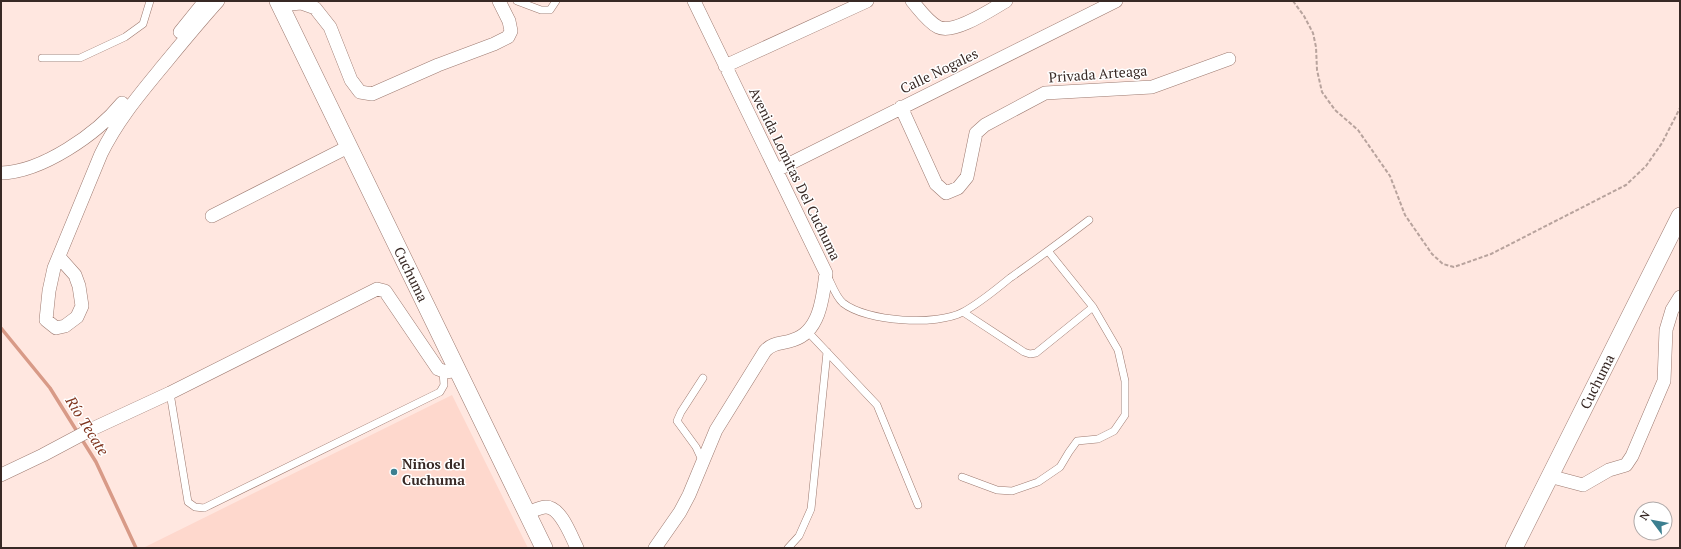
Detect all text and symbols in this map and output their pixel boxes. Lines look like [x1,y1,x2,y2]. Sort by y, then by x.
street label: Calle Nogales [897,43,981,98]
street label: Privada Arteaga [1048,61,1148,86]
street label: Avenida Lomitas Del Cuchuma [745,84,846,263]
street label: Cuchuma [390,243,433,305]
street label: Cuchuma [1575,351,1618,412]
water label: Río Tecate [61,391,114,459]
place label: Niños del Cuchuma [402,454,466,489]
marker: Niños del Cuchuma [389,467,399,477]
north arrow [1633,501,1673,541]
text: N [1636,508,1653,523]

